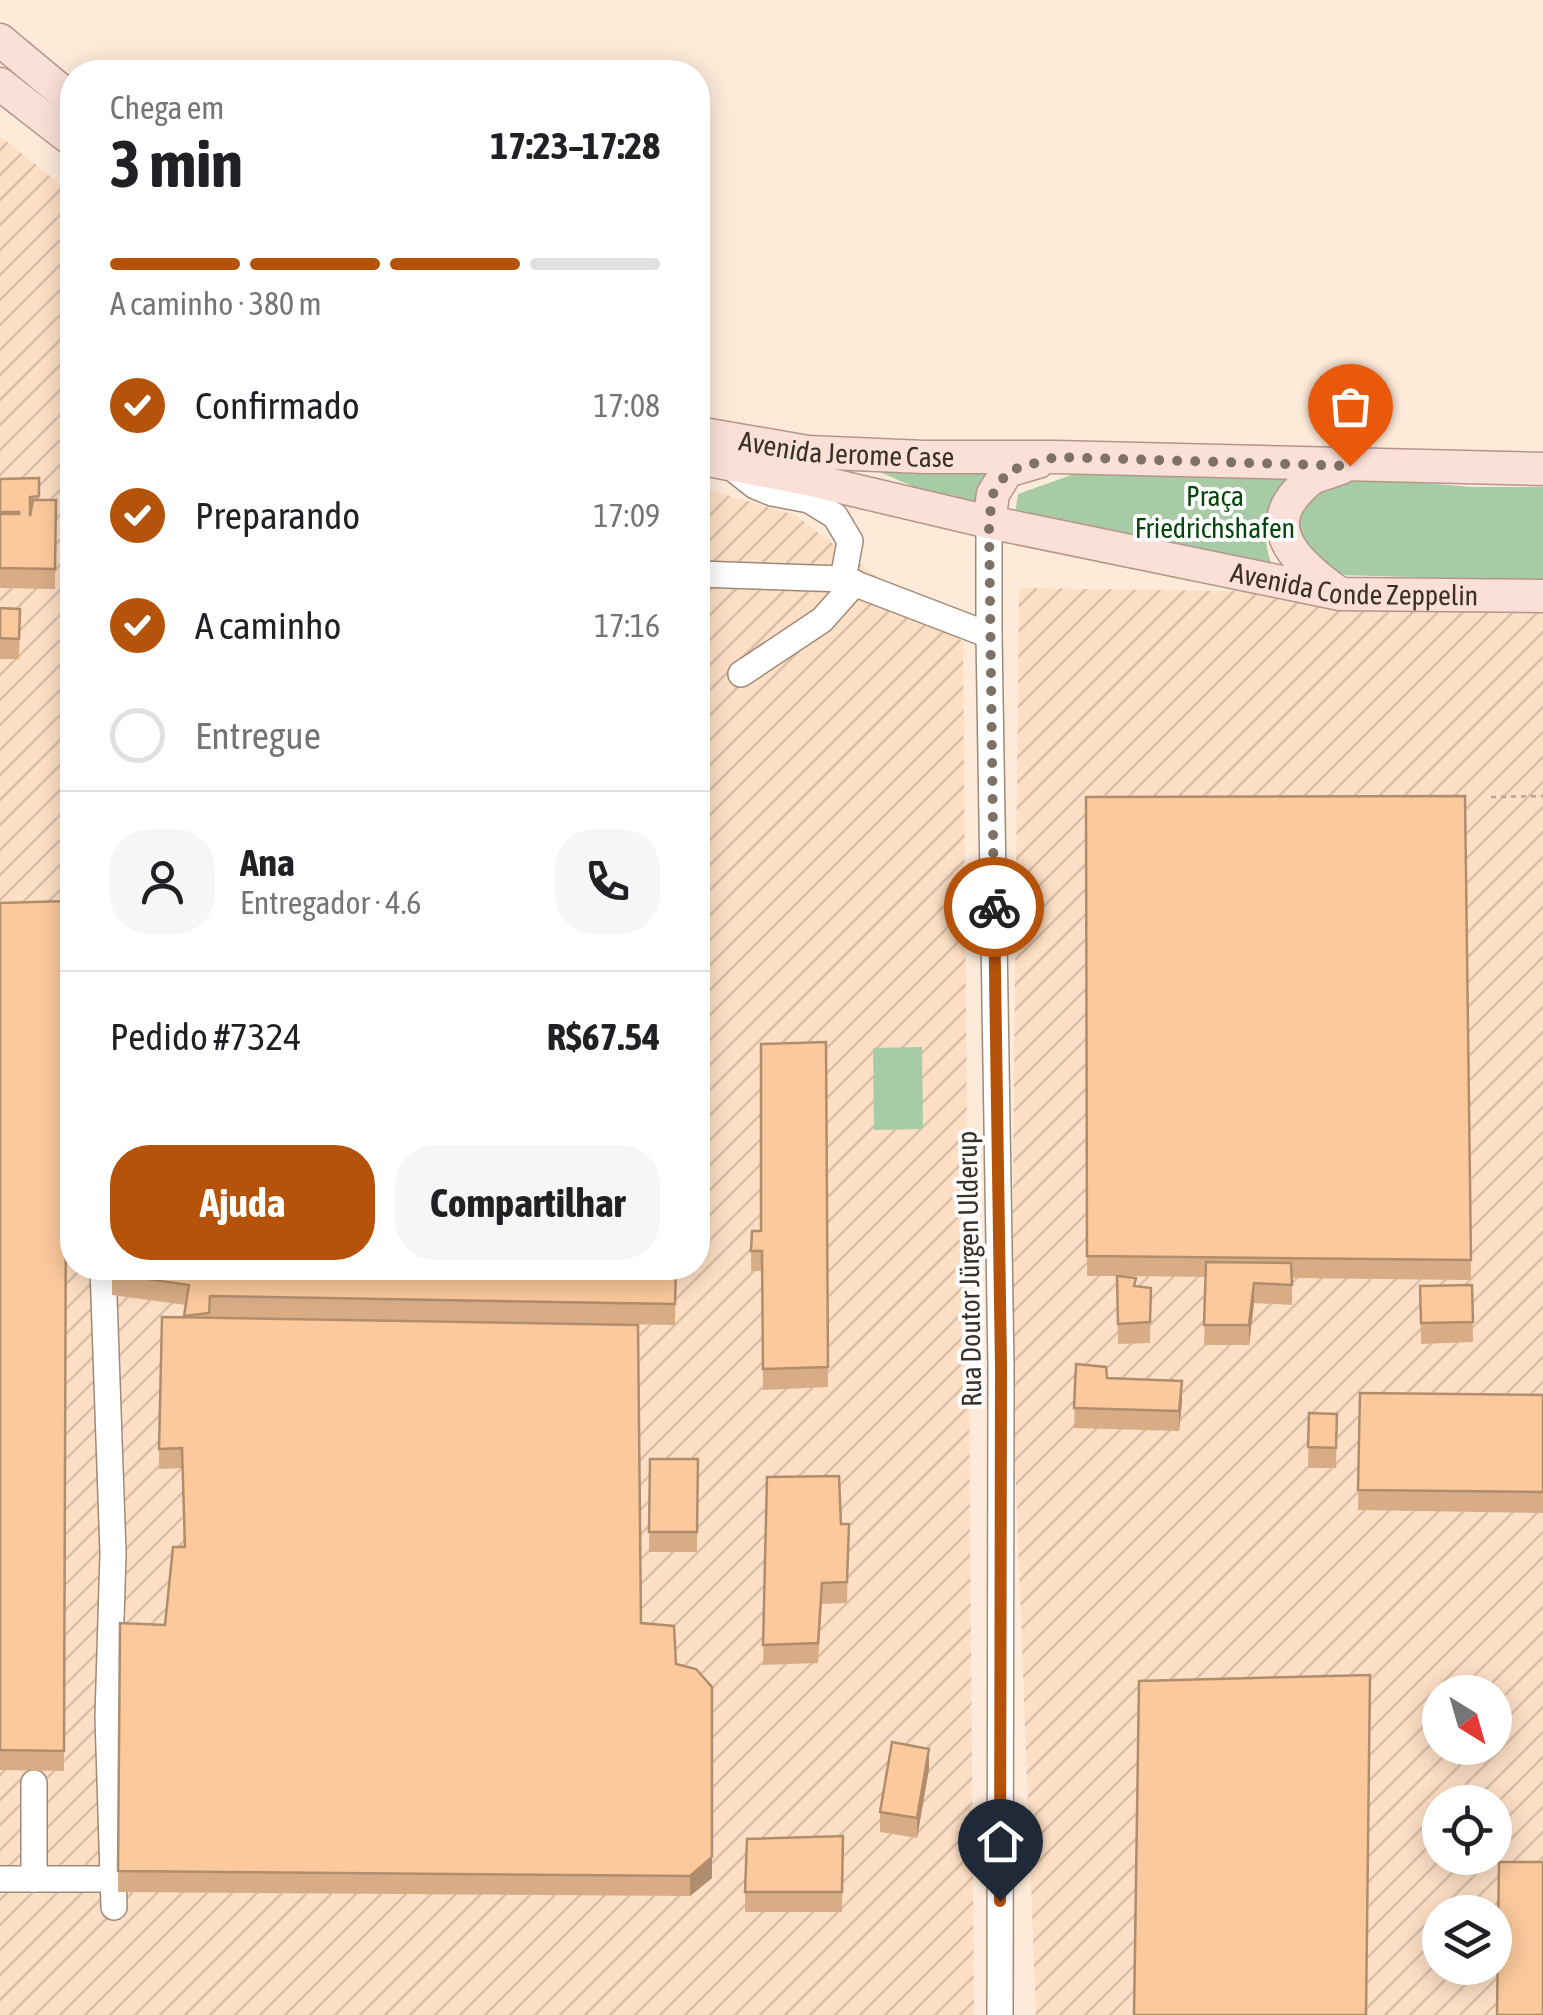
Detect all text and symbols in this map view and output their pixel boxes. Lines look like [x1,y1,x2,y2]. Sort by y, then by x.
text: Chega em [110,89,224,126]
text: 17:23–17:28 [490,124,660,167]
text: 3 min [110,126,243,201]
text: A caminho · 380 m [110,285,321,322]
pin [1308,364,1393,467]
icon: check [110,378,165,433]
icon: bag [1323,379,1378,434]
text: Confirmado [195,384,360,427]
text: 17:08 [594,387,660,424]
street label: Avenida Jerome Case [737,424,954,473]
park label: Praça Friedrichshafen [1135,480,1295,544]
icon: check [110,488,165,543]
text: Preparando [195,494,360,537]
text: 17:09 [594,497,660,534]
street label: Avenida Conde Zeppelin [1228,556,1478,611]
icon: check [110,598,165,653]
text: A caminho [195,604,341,647]
text: 17:16 [594,607,660,644]
text: Entregue [195,714,321,757]
button: person [110,829,215,934]
button: phone [555,829,660,934]
text: Ana [240,841,295,884]
courier [944,857,1044,957]
icon: bike [967,880,1022,935]
text: Entregador · 4.6 [240,884,421,921]
text: Pedido #7324 [110,1015,301,1058]
text: R$67.54 [547,1015,660,1058]
street label: Rua Doutor Jürgen Ulderup [951,1131,987,1407]
button: Ajuda [110,1145,375,1260]
button: Compartilhar [395,1145,660,1260]
north arrow [1422,1675,1512,1765]
map controls [1422,1675,1512,1985]
button: locate [1422,1785,1512,1875]
pin [958,1799,1043,1902]
icon: home [973,1814,1028,1869]
button: layers [1422,1895,1512,1985]

